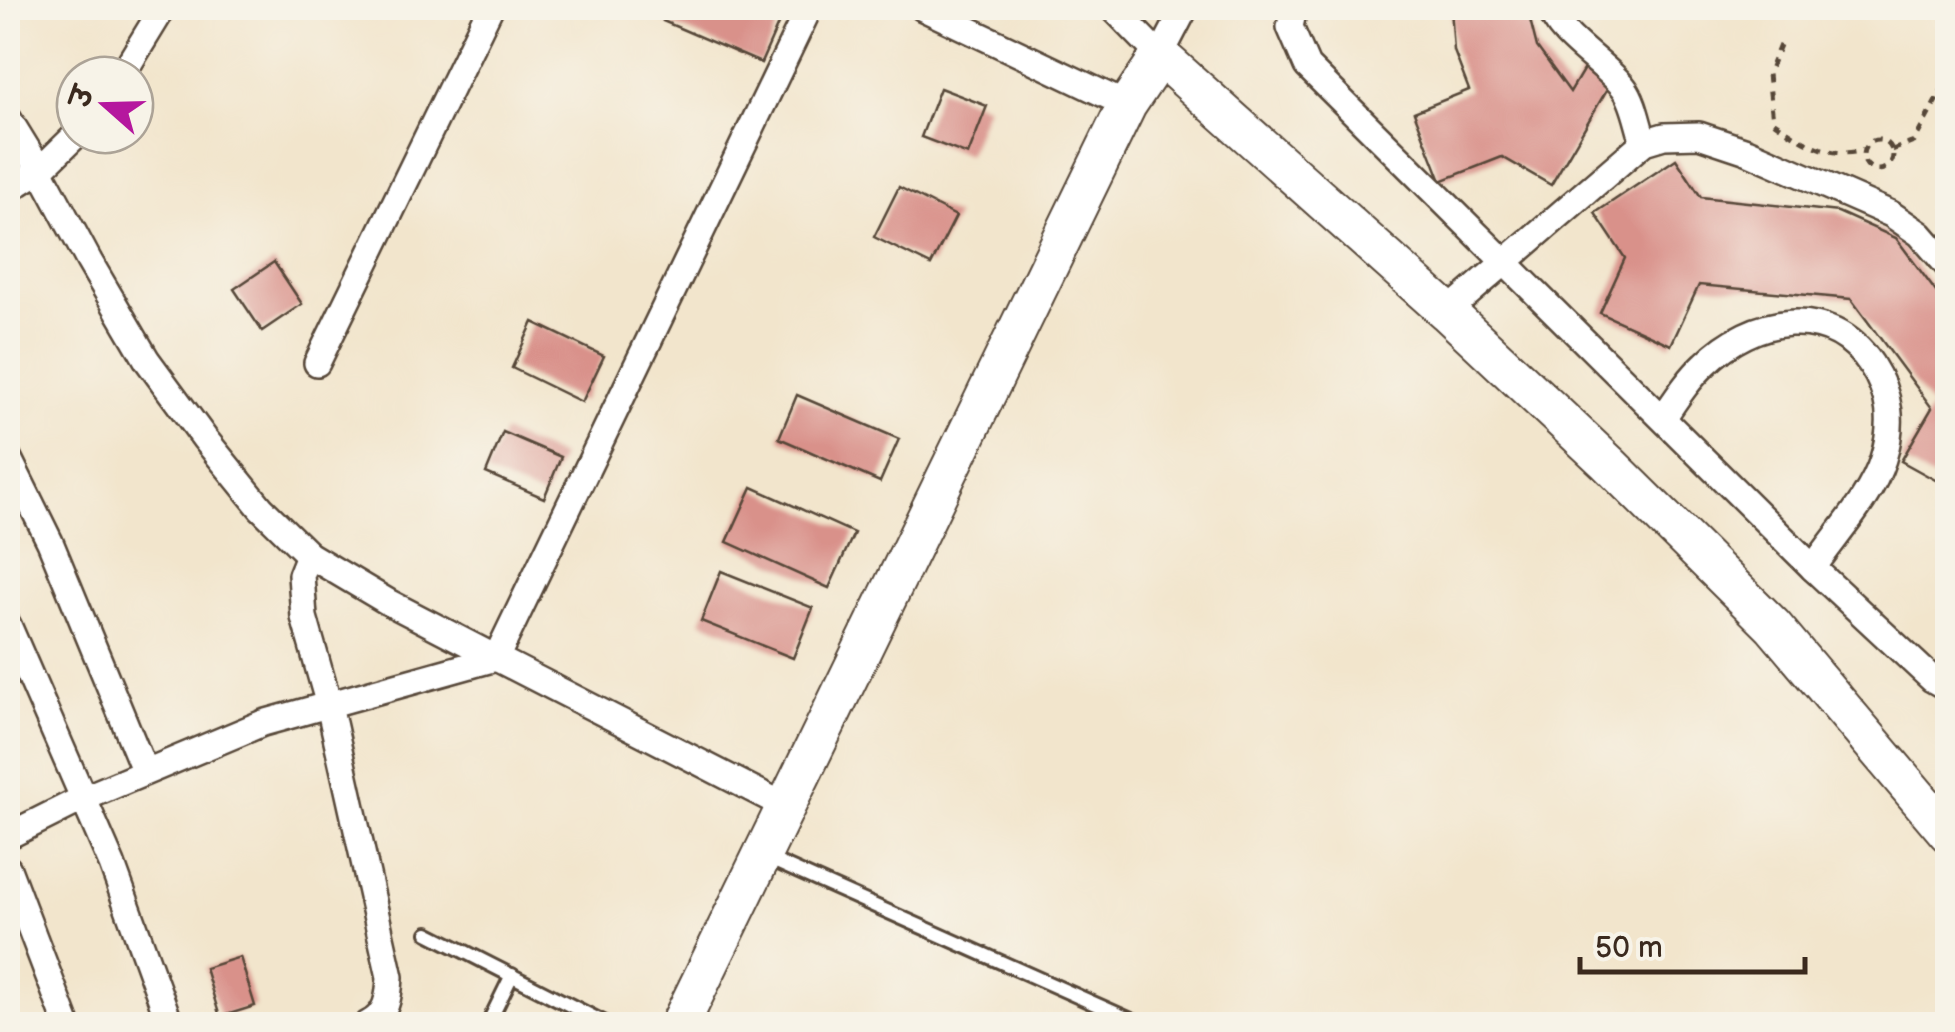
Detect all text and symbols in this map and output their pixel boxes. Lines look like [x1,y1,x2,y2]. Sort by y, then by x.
north arrow [55,55,155,155]
text: उ [63,80,102,114]
scale bar [1580,912,1805,974]
text: 50 m [1595,930,1663,966]

